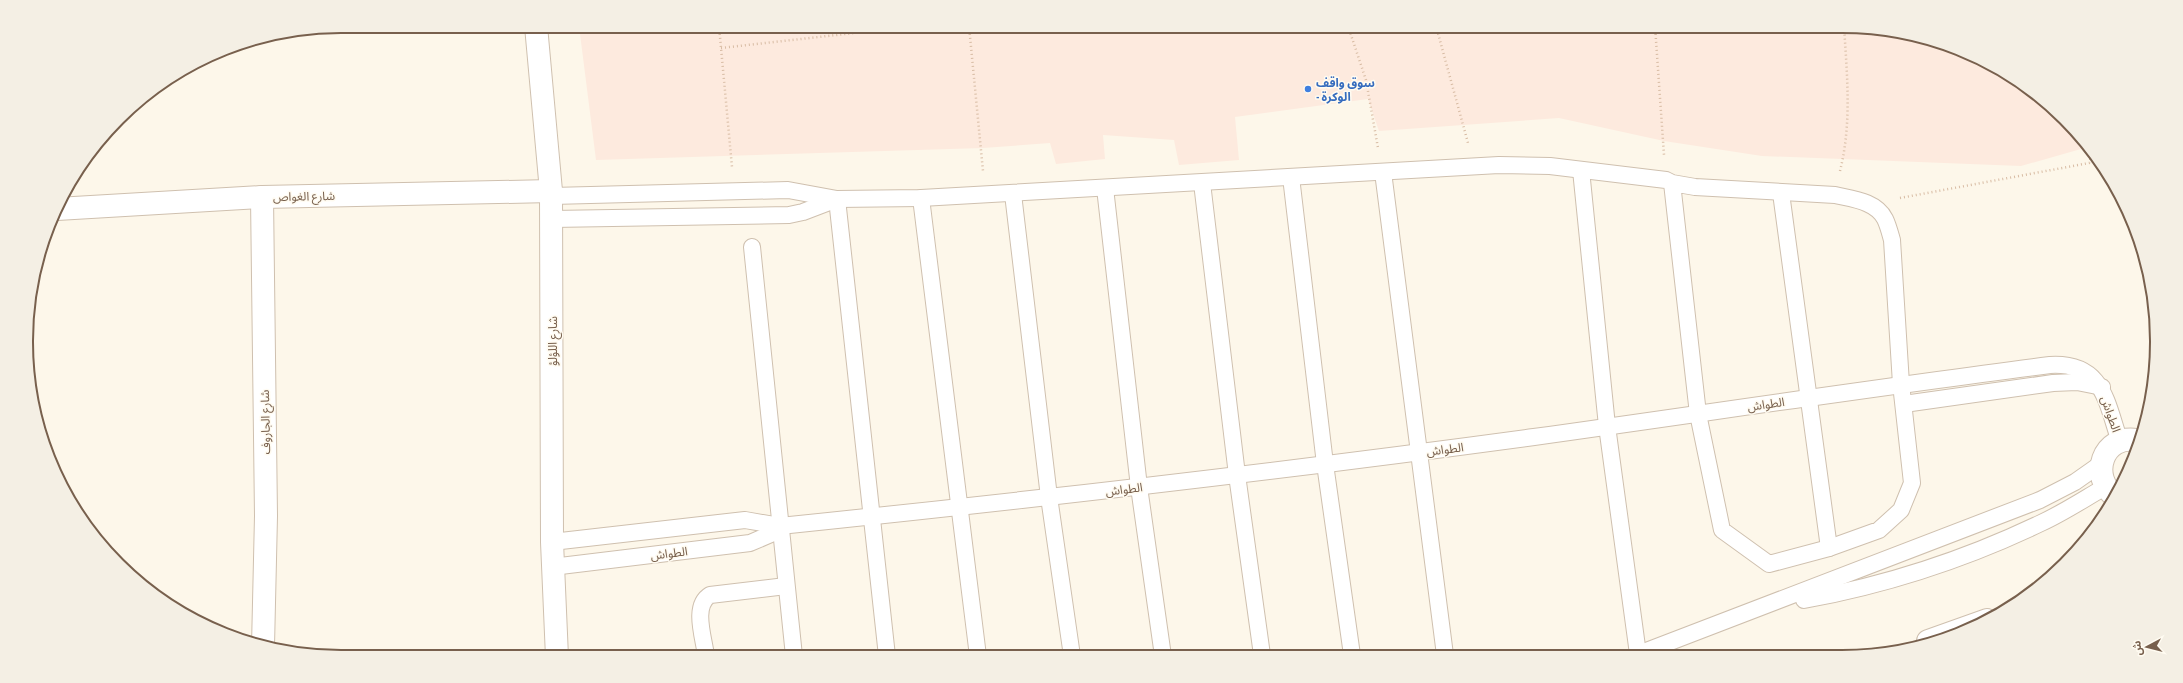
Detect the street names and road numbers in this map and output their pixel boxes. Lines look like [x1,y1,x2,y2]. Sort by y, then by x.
street label: شارع الغواص [273,188,335,206]
street label: شارع اللؤلؤ [545,316,562,366]
street label: شارع الجاروف [257,390,275,454]
street label: الطواش [1746,394,1786,414]
street label: الطواش [2098,394,2124,434]
street label: الطواش [1425,439,1465,459]
street label: الطواش [1104,479,1144,499]
street label: الطواش [649,543,689,563]

